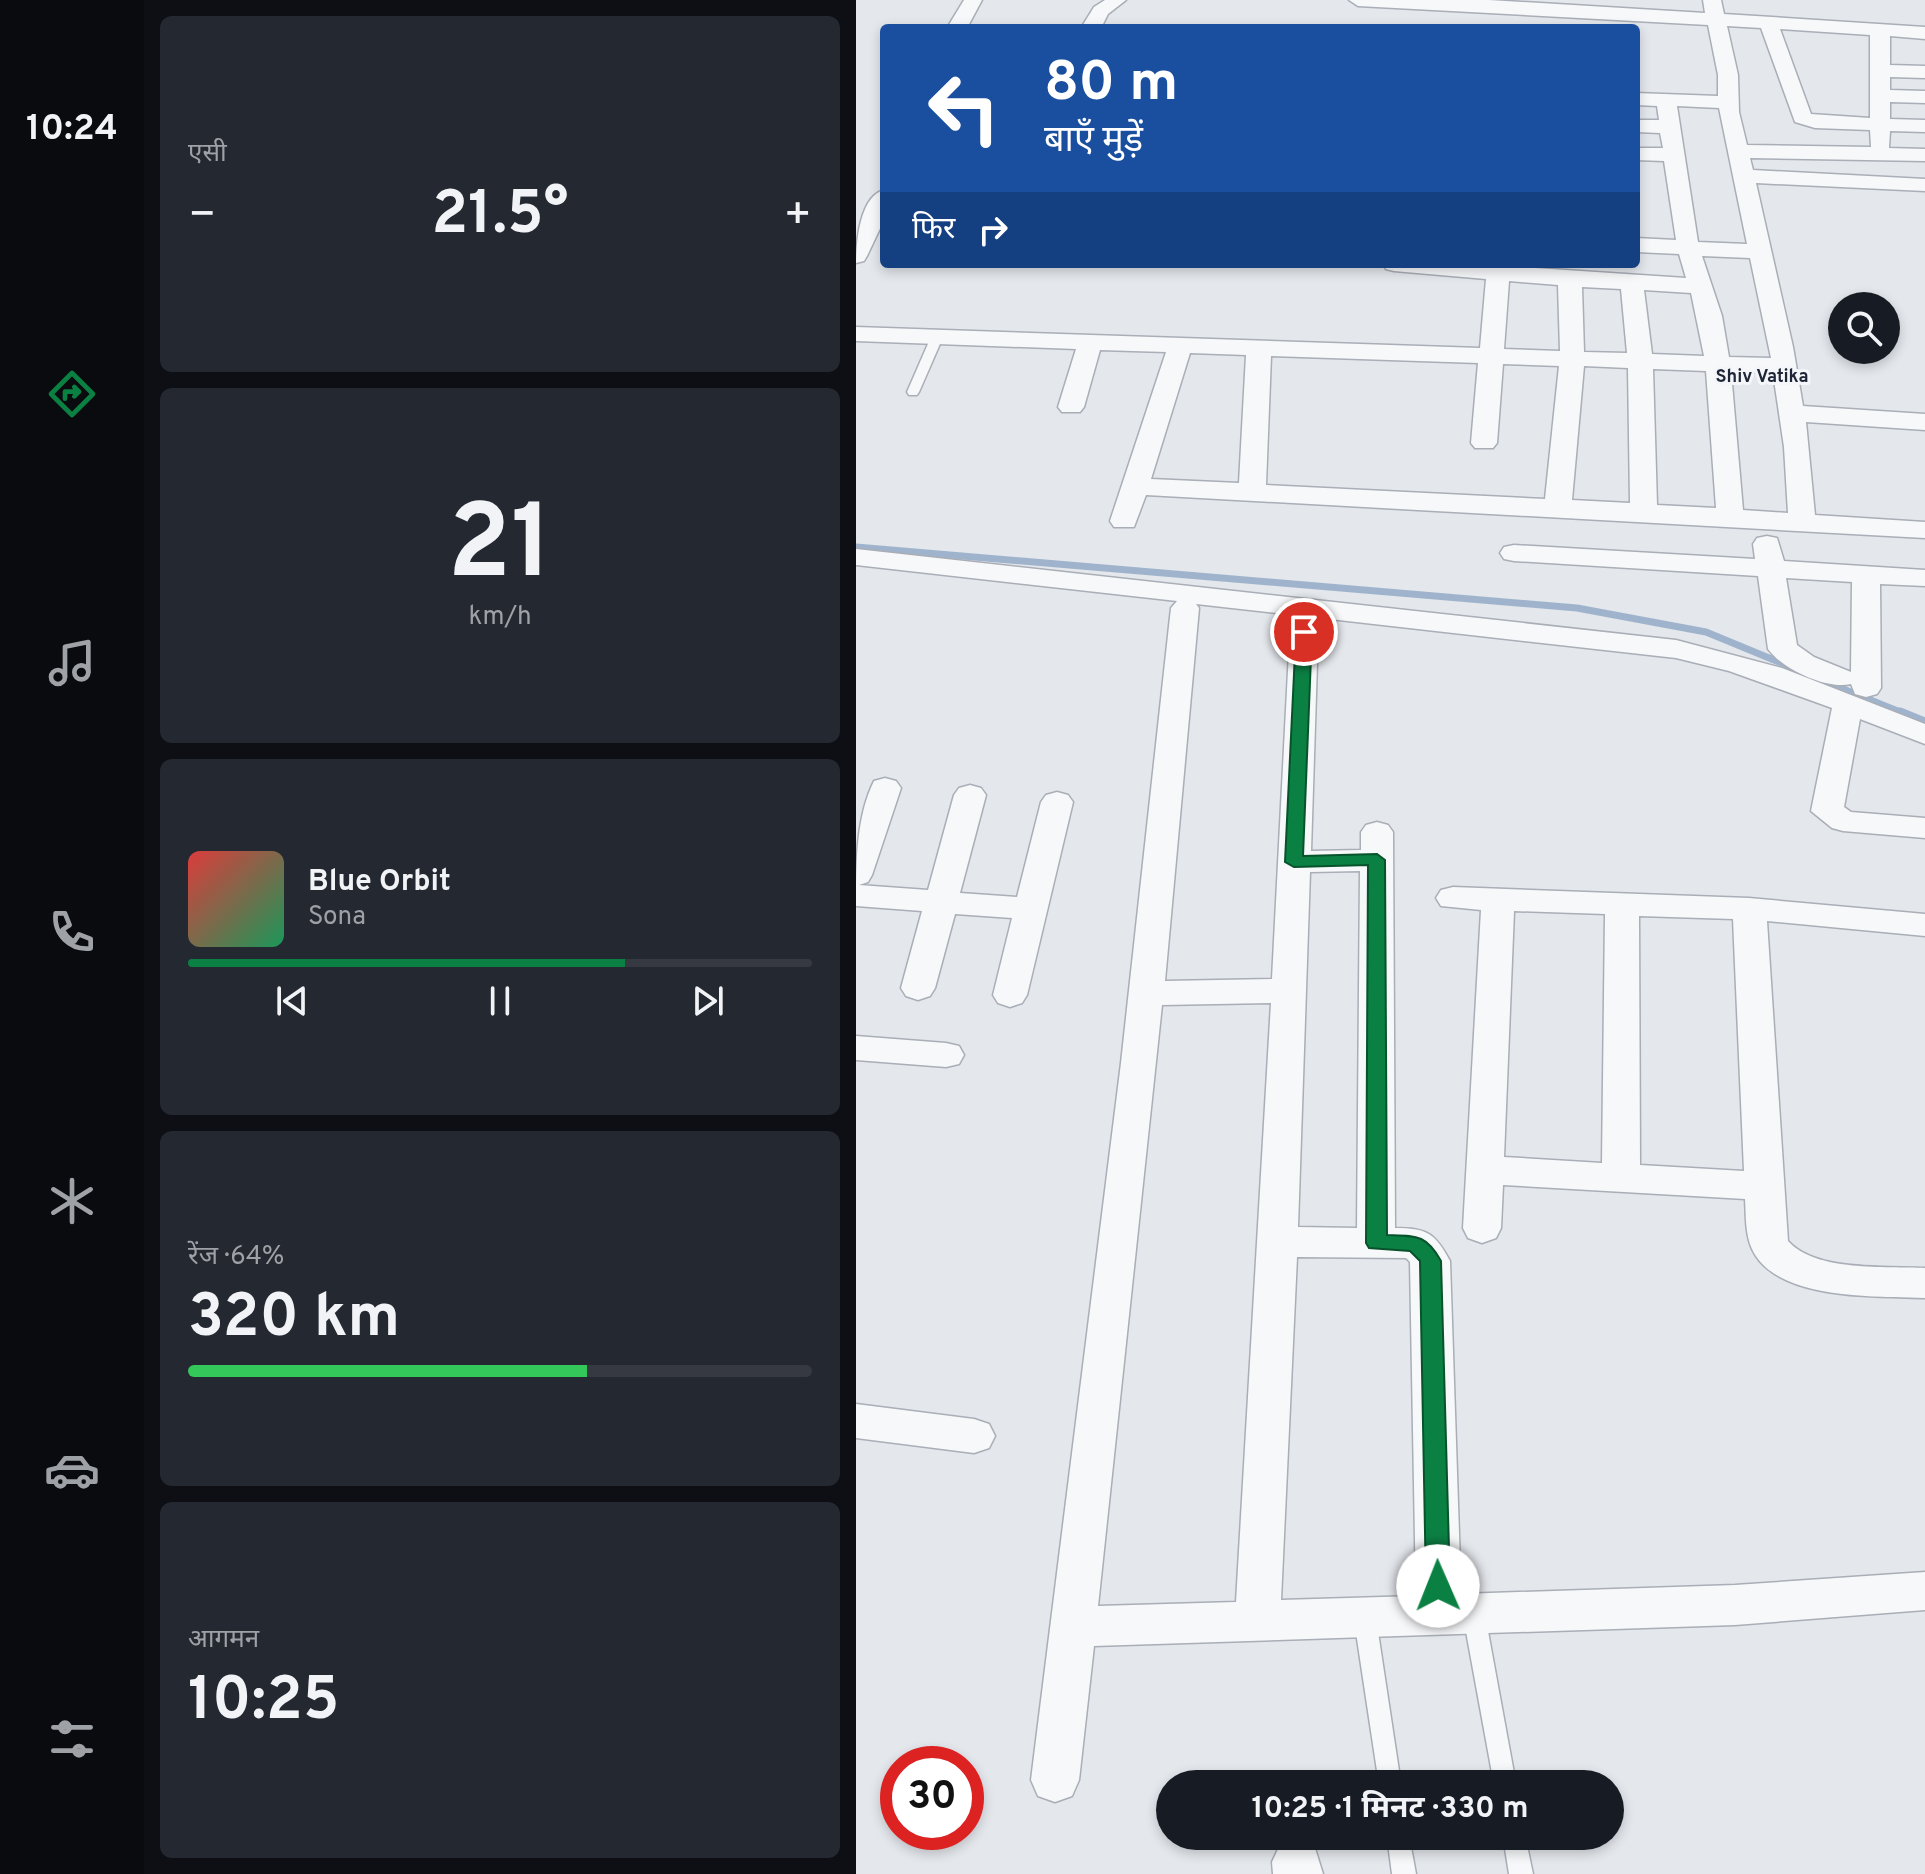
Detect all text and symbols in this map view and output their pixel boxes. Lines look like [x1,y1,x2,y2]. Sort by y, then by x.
text: 80 m [1044,50,1178,120]
icon: left [912,56,1016,160]
text: 10:24 [26,107,118,153]
text: बाएँ मुड़ें [1044,119,1143,165]
text: एसी [188,138,227,171]
text: 21.5° [431,179,569,255]
text: − [188,189,216,245]
text: + [784,189,812,245]
icon: right [971,208,1015,252]
text: फिर [912,212,955,249]
map controls [1828,292,1900,364]
button: search [1828,292,1900,364]
icon: directions [44,366,100,422]
district label: Shiv Vatika [1716,366,1808,389]
text: 21 [447,483,553,615]
pin [1270,598,1338,666]
text: km/h [468,601,532,634]
icon: arrive [1282,610,1326,654]
icon: music [44,635,100,691]
text: Blue Orbit [308,864,451,901]
text: Sona [308,901,366,934]
icon: phone [44,904,100,960]
icon: previous [270,979,314,1023]
icon: pause [478,979,522,1023]
icon: next [686,979,730,1023]
icon: climate [44,1173,100,1229]
text: रेंज · 64% [188,1241,284,1274]
text: 320 km [188,1282,400,1358]
icon: car [44,1442,100,1498]
position arrow [1396,1544,1480,1628]
text: आगमन [188,1624,259,1657]
text: 10:25 [188,1665,339,1741]
icon: filters [44,1711,100,1767]
speed limit sign: 30 [880,1746,984,1850]
text: 10:25 · 1 मिनट · 330 m [1251,1791,1529,1828]

